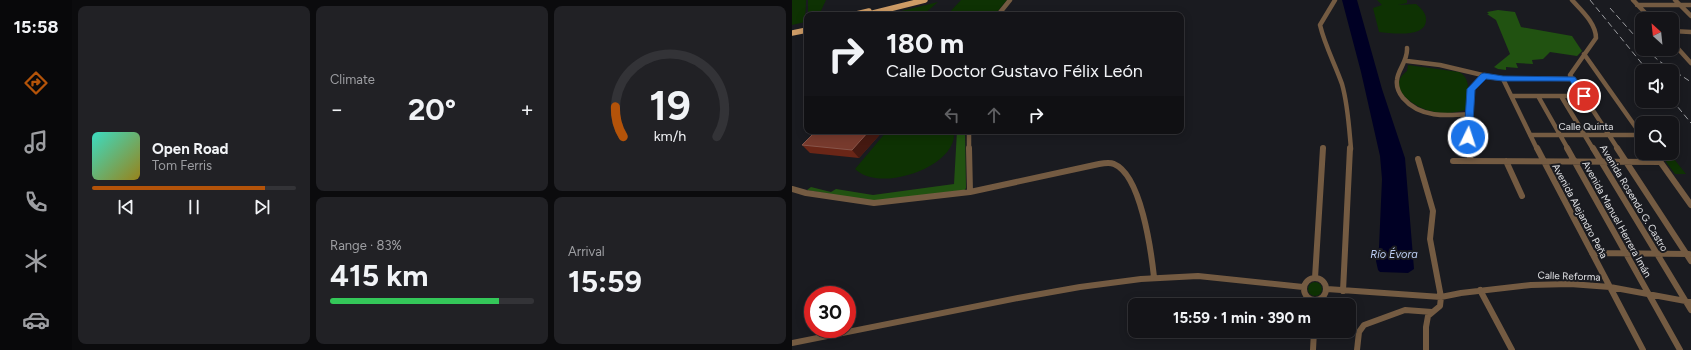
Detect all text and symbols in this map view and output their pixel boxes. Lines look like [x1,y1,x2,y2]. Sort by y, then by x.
north arrow [1635,12,1679,56]
map controls [1635,12,1679,160]
text: 15:58 [14,16,58,38]
text: 180 m [886,26,964,60]
icon: right [820,28,872,80]
text: Calle Doctor Gustavo Félix León [886,60,1143,82]
button: sound [1635,64,1679,108]
icon: directions [22,69,50,97]
text: Climate [330,72,375,87]
text: 19 [649,79,691,129]
pin [1567,79,1601,113]
icon: arrive [1573,85,1595,107]
text: 20° [408,91,456,128]
text: − [330,96,344,123]
text: + [520,96,534,123]
icon: left [941,104,963,126]
icon: ahead [983,104,1005,126]
icon: right [1025,104,1047,126]
position arrow [1447,116,1489,158]
button: search [1635,116,1679,160]
street label: Calle Quinta [1559,120,1613,133]
text: km/h [654,126,686,144]
icon: music [22,128,50,156]
text: Open Road [152,140,229,158]
street label: Avenida Rosendo G. Castro [1597,142,1671,254]
text: Tom Ferris [152,158,212,173]
street label: Avenida Manuel Herrera Imán [1579,158,1655,280]
street label: Avenida Alejandro Peña [1549,161,1611,261]
icon: phone [22,188,50,216]
icon: previous [115,196,137,218]
icon: pause [183,196,205,218]
icon: next [251,196,273,218]
text: Range · 83% [330,238,402,253]
text: Arrival [568,244,605,259]
icon: climate [22,247,50,275]
water label: Río Évora [1370,247,1418,261]
text: 415 km [330,257,429,294]
text: 15:59 [568,263,642,300]
street label: Calle Reforma [1537,268,1601,284]
speed limit sign: 30 [804,286,856,338]
icon: car [22,306,50,334]
text: 15:59 · 1 min · 390 m [1173,309,1311,327]

